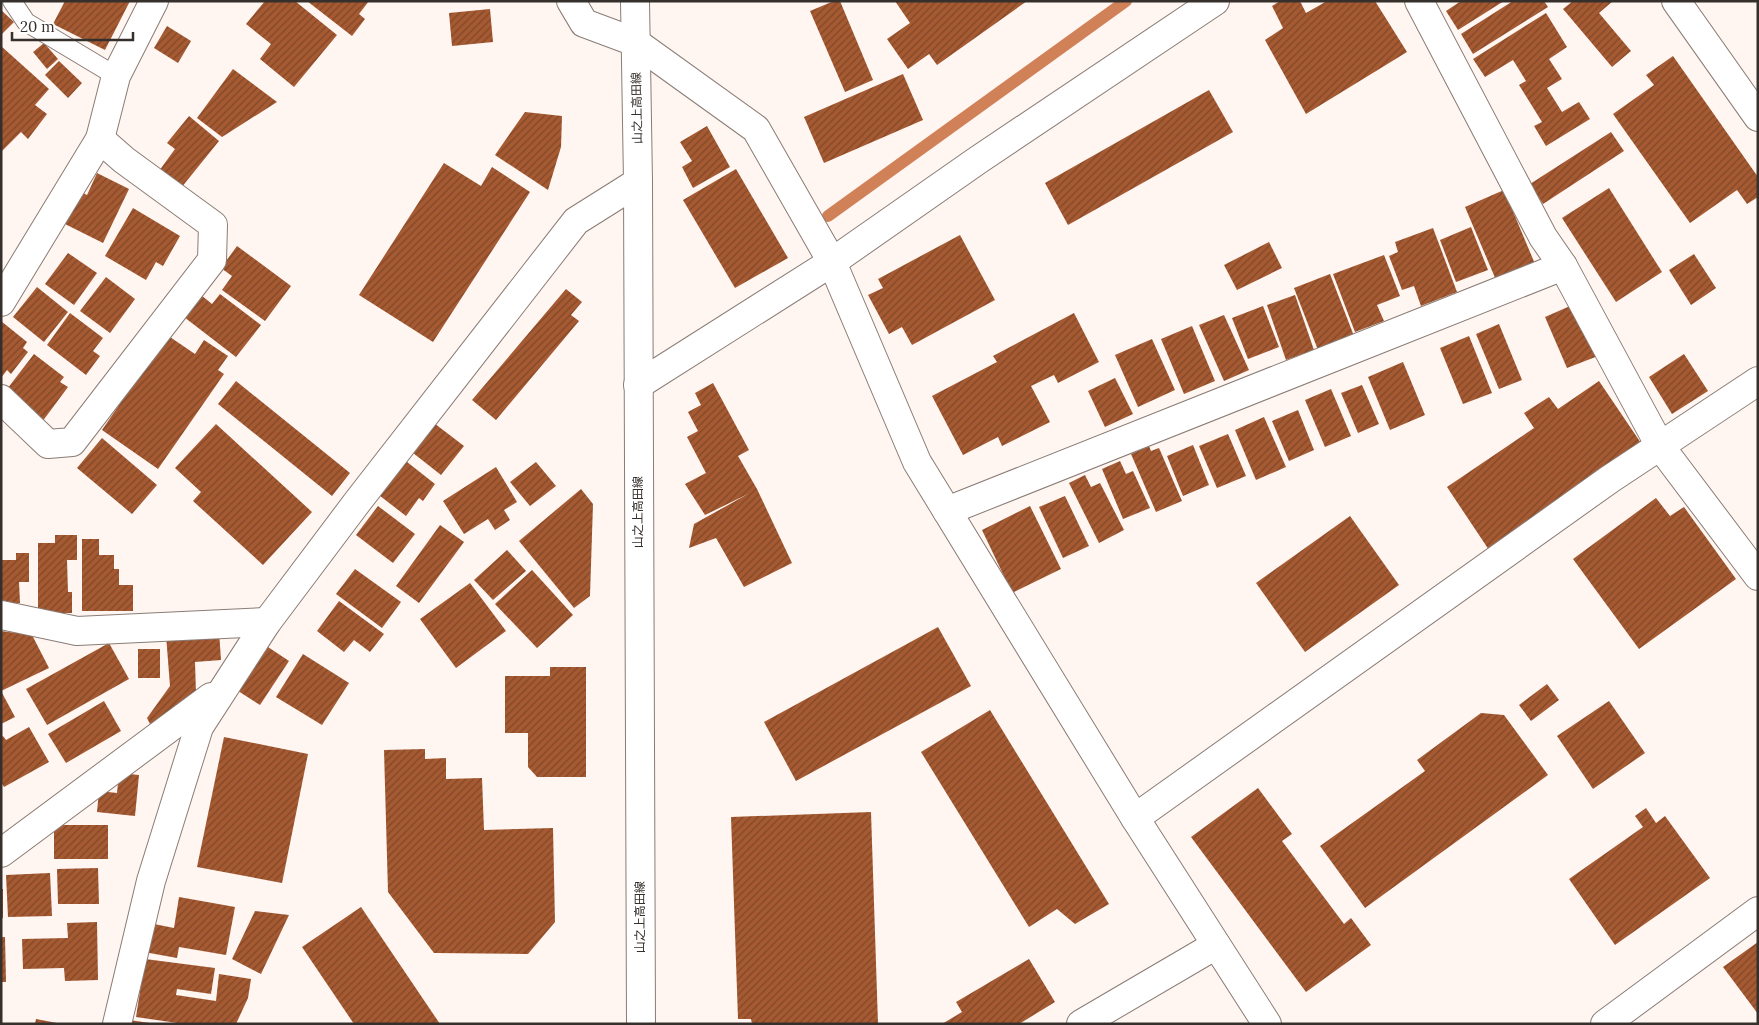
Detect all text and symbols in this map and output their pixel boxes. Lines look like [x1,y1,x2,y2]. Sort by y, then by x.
scale bar [12,10,134,42]
text: 20 m [20,17,55,36]
street label: 山之上高田線 [628,72,645,144]
street label: 山之上高田線 [630,476,645,548]
street label: 山之上高田線 [632,881,647,953]

